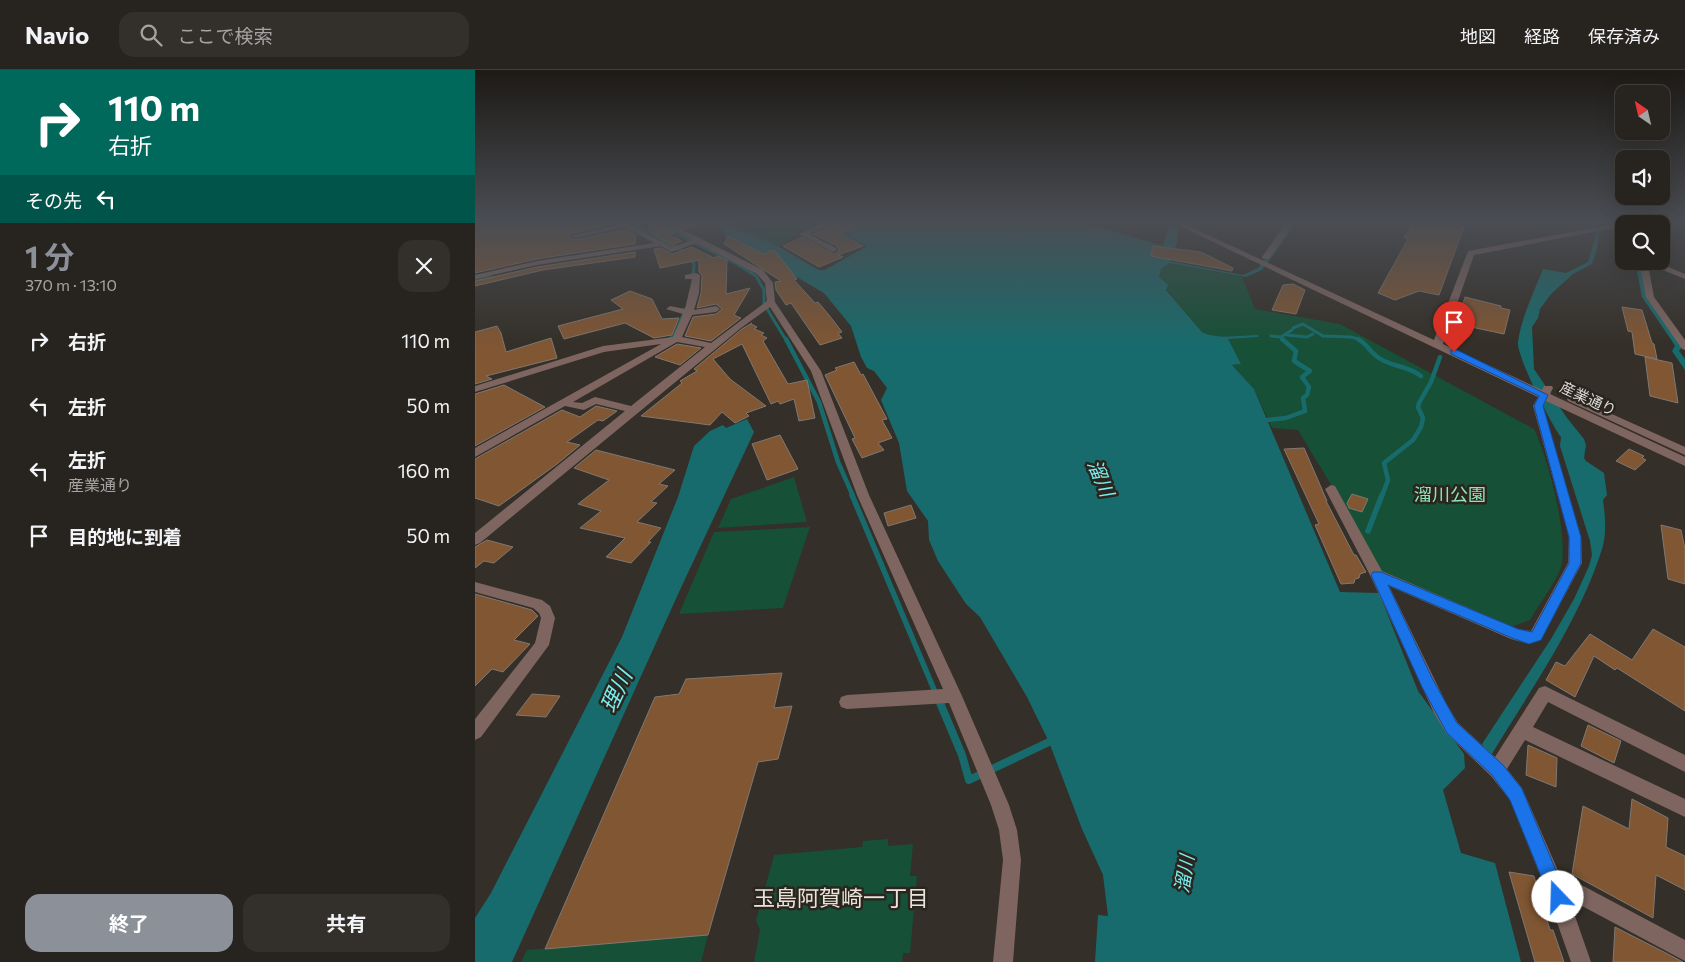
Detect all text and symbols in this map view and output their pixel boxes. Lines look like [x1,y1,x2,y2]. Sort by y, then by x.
search box [119,12,469,57]
text: Navio [25,20,89,49]
icon: search [137,21,165,49]
text: ここで検索 [177,24,272,47]
text: 地図 [1460,25,1496,47]
text: 経路 [1524,25,1560,47]
text: 保存済み [1588,25,1660,47]
text: 110 m [108,85,200,128]
north arrow [1615,85,1670,140]
map controls [1615,85,1670,270]
icon: right [25,90,90,155]
text: 右折 [108,132,152,159]
button: sound [1615,150,1670,205]
icon: left [92,185,120,213]
text: その先 [25,189,82,212]
button: search [1615,215,1670,270]
text: 1 分 [25,237,74,274]
button: close [398,240,450,292]
text: 370 m · 13:10 [25,275,117,294]
pin [1433,301,1475,352]
icon: arrive [1440,308,1468,336]
icon: right [25,327,53,355]
text: 110 m [401,329,450,352]
text: 右折 [68,330,106,353]
street label: 産業通り [1557,377,1619,419]
icon: left [25,392,53,420]
text: 50 m [406,394,450,417]
text: 左折 [68,395,106,418]
text: 左折 [68,448,106,471]
water label: 溜川 [1083,456,1120,502]
icon: left [25,457,53,485]
text: 160 m [398,459,450,482]
text: 産業通り [68,475,132,494]
park label: 溜川公園 [1414,483,1486,505]
icon: arrive [25,522,53,550]
text: 50 m [406,524,450,547]
text: 目的地に到着 [68,525,182,548]
water label: 理川 [594,663,638,716]
water label: 溜川 [1169,851,1198,894]
position arrow [1531,870,1583,922]
district label: 玉島阿賀崎一丁目 [753,884,929,911]
button: 終了 [25,894,233,952]
button: 共有 [243,894,450,952]

